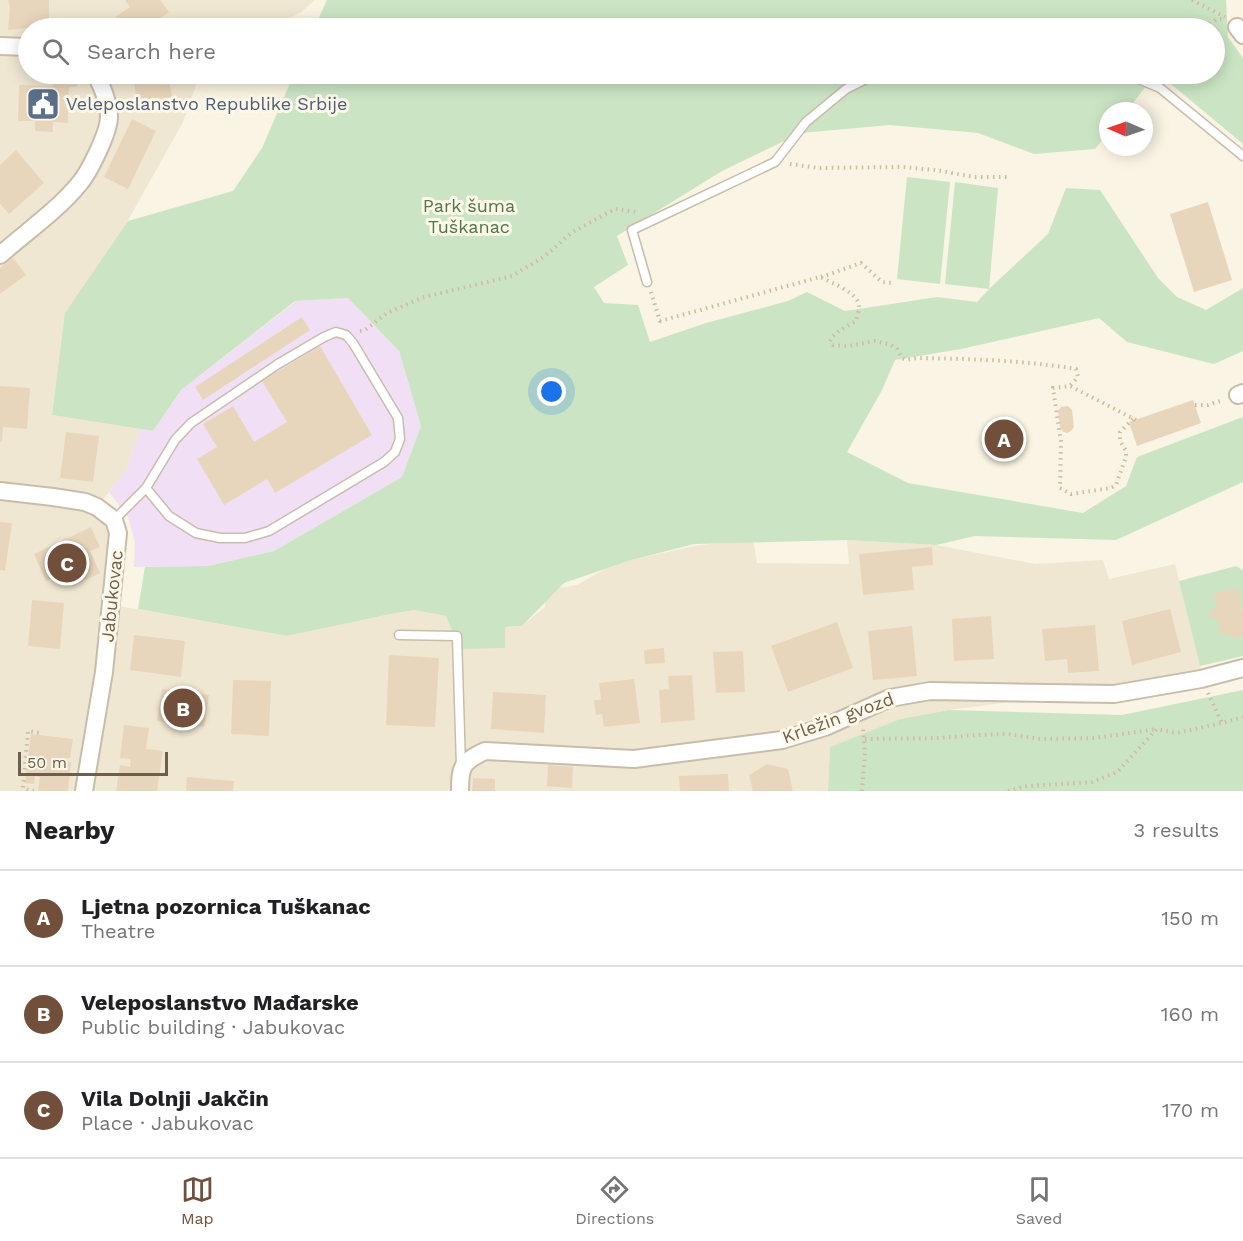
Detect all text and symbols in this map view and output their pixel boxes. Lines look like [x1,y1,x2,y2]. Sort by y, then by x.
search box [18,18,1225,84]
icon: search [39,35,72,68]
text: Search here [87,39,216,64]
public building icon: Veleposlanstvo Republike Srbije [25,86,61,122]
place label: Veleposlanstvo Republike Srbije [66,93,347,114]
north arrow [1099,102,1153,156]
park label: Park šuma Tuškanac [423,195,515,237]
your location [537,377,566,406]
pin: A [984,416,1024,462]
pin: C [48,540,86,586]
street label: Jabukovac [96,549,127,643]
pin: B [164,686,202,730]
street label: Krležin gvozd [779,688,896,747]
scale bar [18,749,168,776]
text: 50 m [27,753,67,772]
text: Nearby [24,815,115,845]
text: 3 results [1134,818,1219,842]
text: Ljetna pozornica Tuškanac [81,894,371,919]
text: A [37,906,50,930]
text: 150 m [1161,906,1219,930]
text: Theatre [81,919,155,943]
text: Veleposlanstvo Mađarske [81,990,359,1015]
text: B [37,1002,50,1026]
text: 160 m [1161,1002,1219,1026]
text: Public building · Jabukovac [81,1015,345,1039]
text: Vila Dolnji Jakčin [81,1086,269,1111]
text: C [37,1098,50,1122]
text: 170 m [1162,1098,1219,1122]
text: Place · Jabukovac [81,1111,254,1135]
tab: Map [181,1173,214,1228]
tab: Directions [575,1173,654,1228]
tab: Saved [1016,1173,1062,1228]

